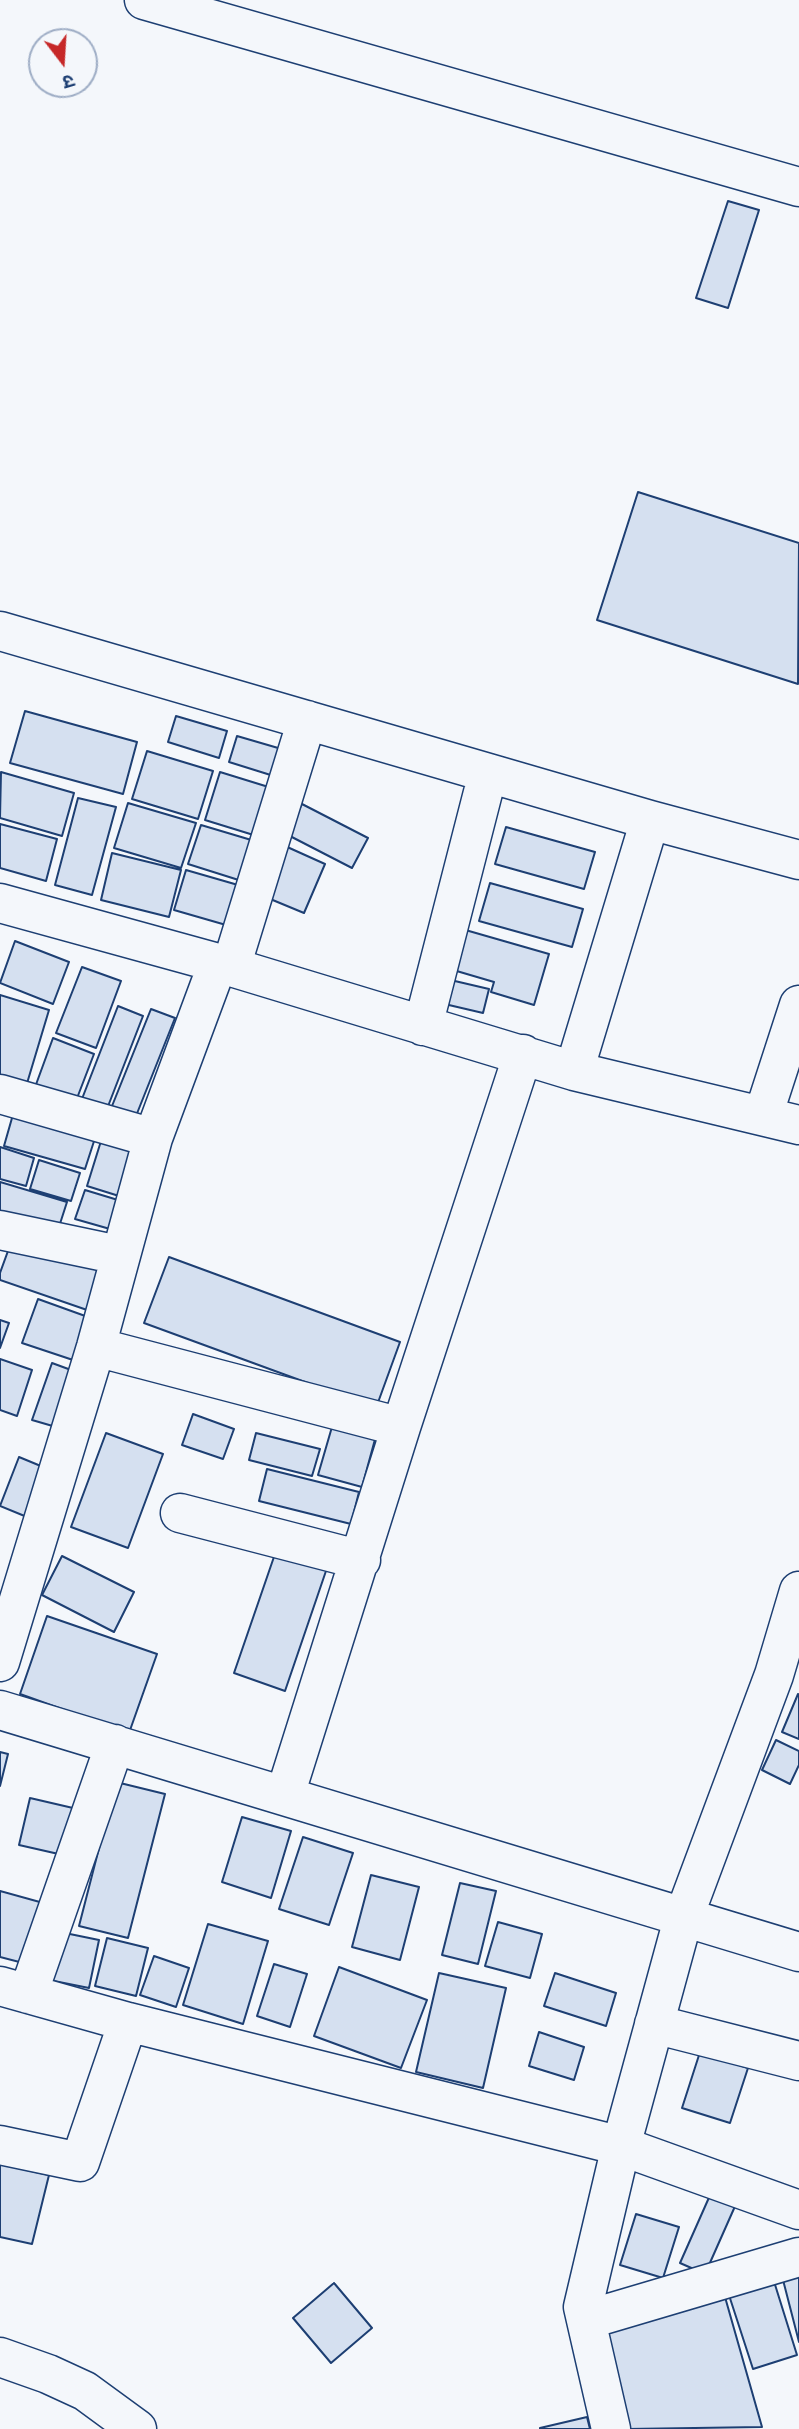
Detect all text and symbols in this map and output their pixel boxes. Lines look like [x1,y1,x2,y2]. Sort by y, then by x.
north arrow [28,28,98,98]
text: उ [60,69,77,93]

